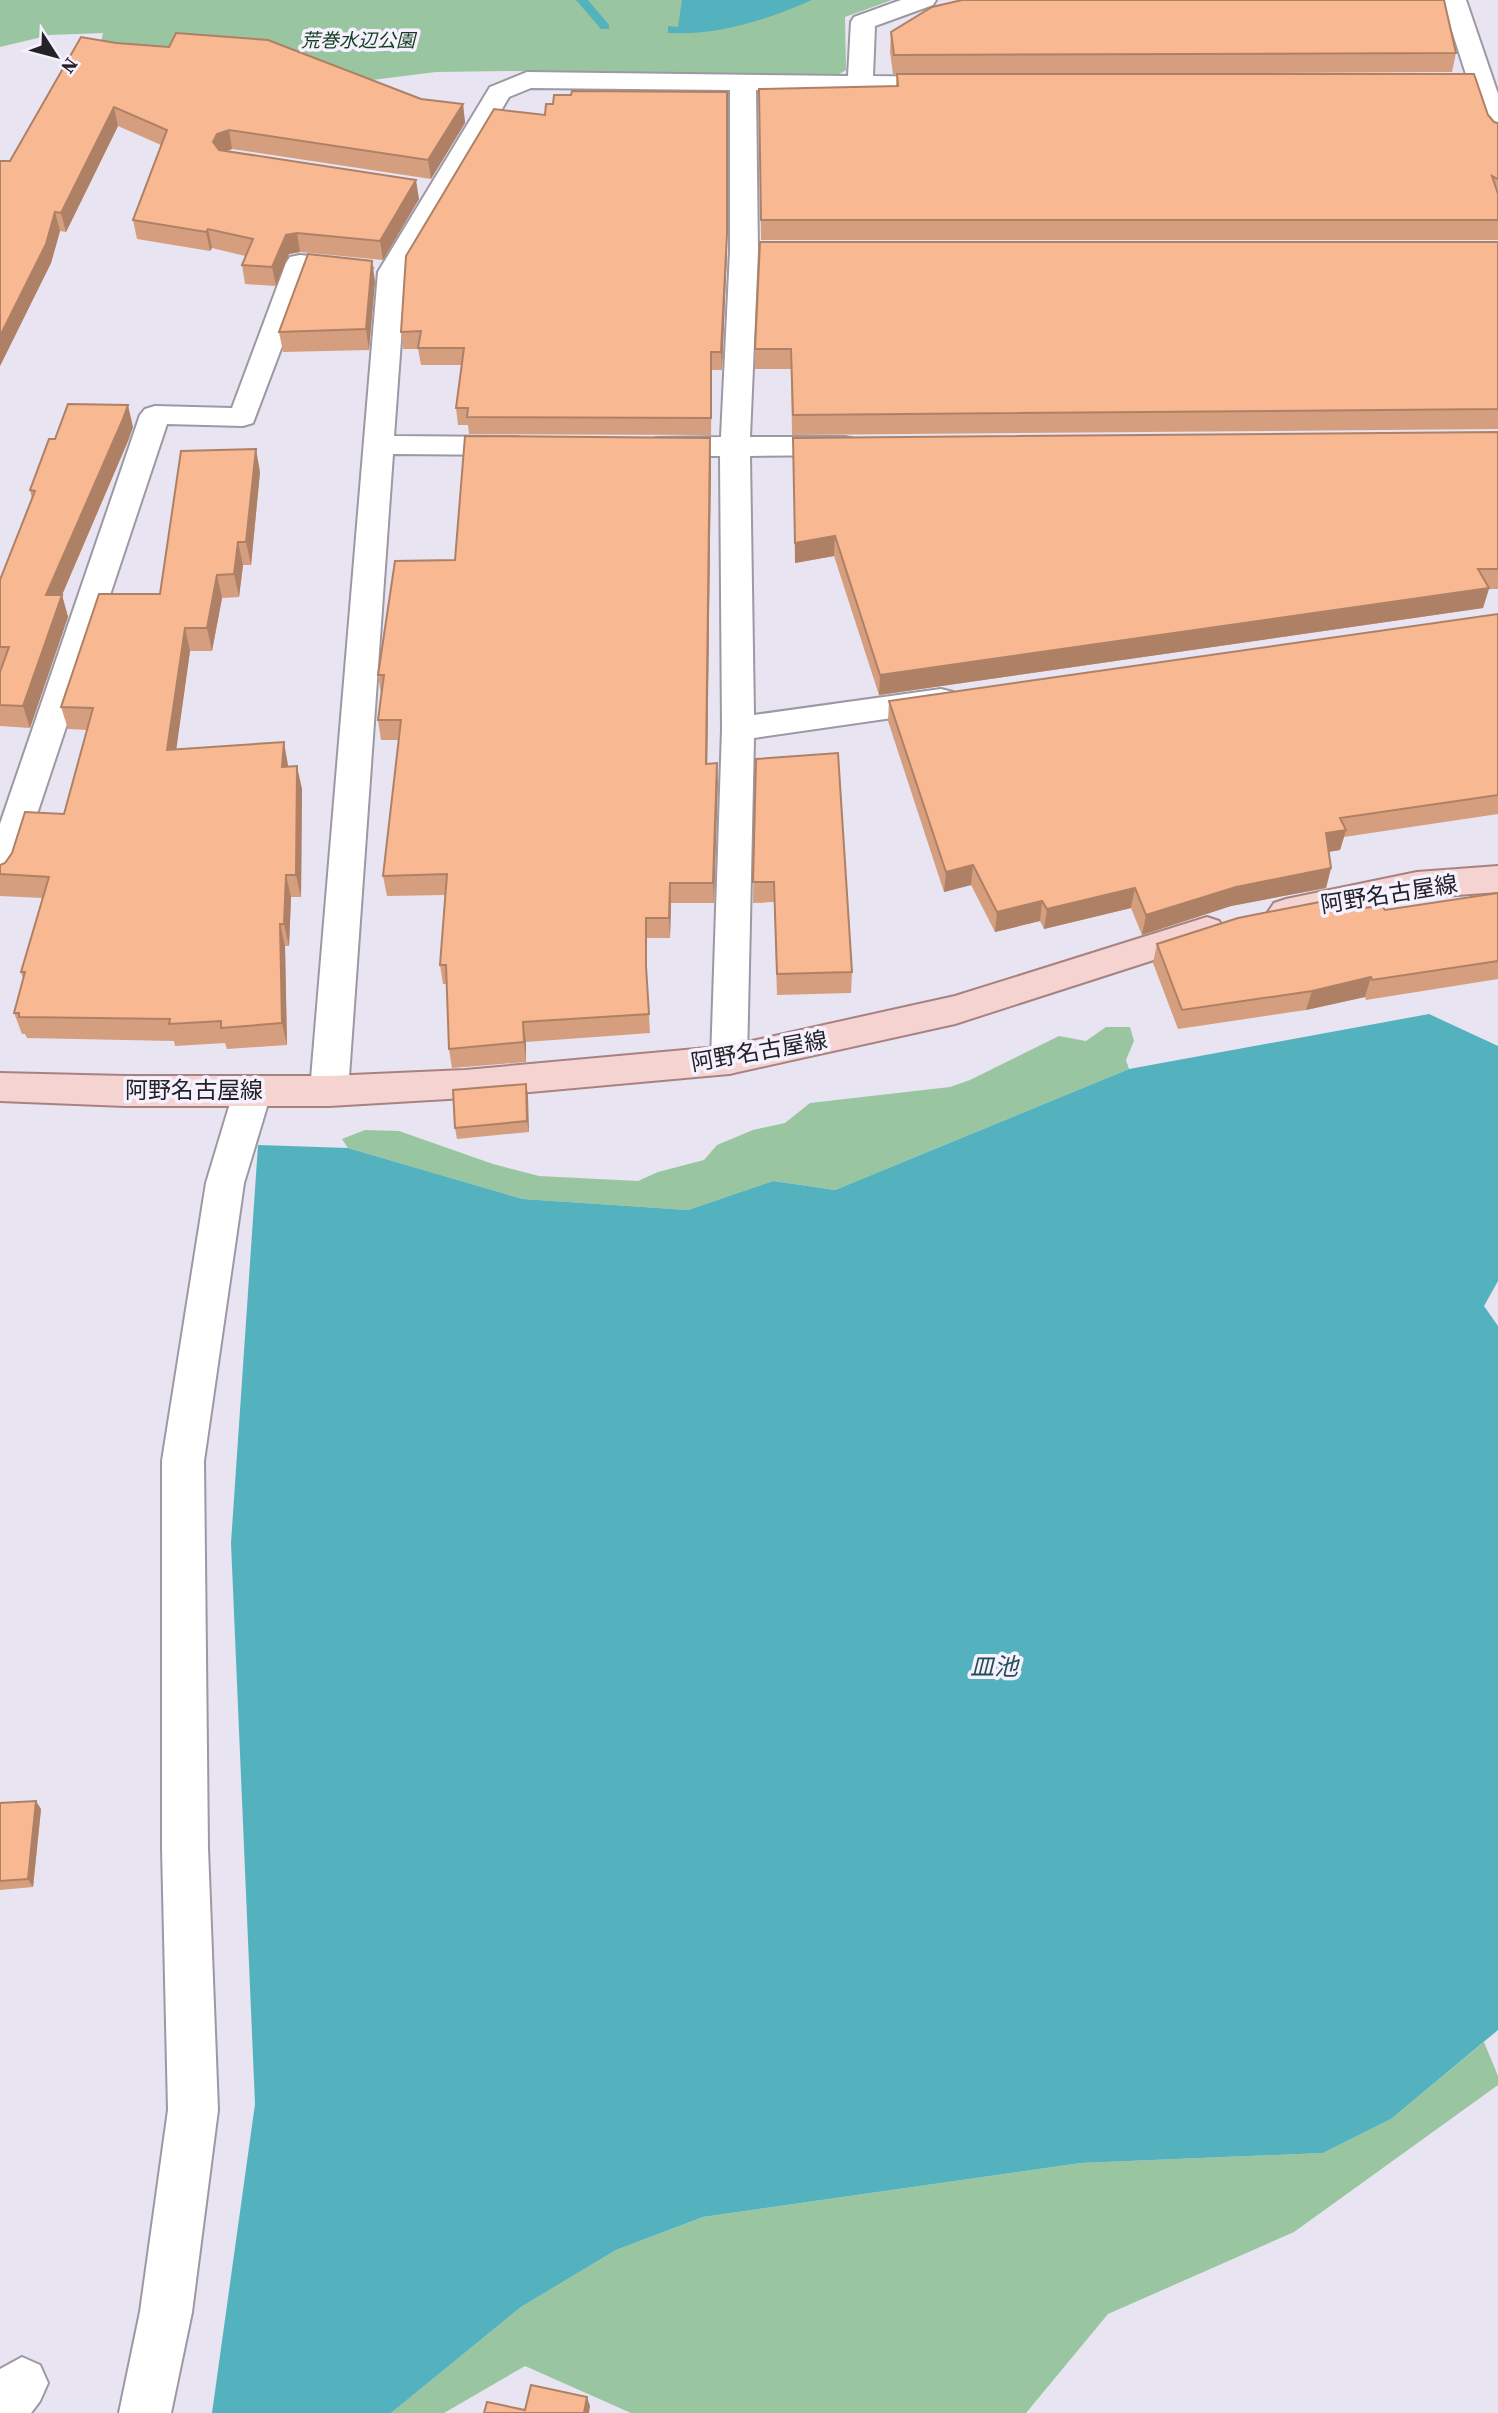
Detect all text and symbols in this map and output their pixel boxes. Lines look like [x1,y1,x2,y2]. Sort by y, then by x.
north arrow [21,21,91,91]
park label: 荒巻水辺公園 [301,27,418,53]
text: N [55,53,84,79]
street label: 阿野名古屋線 [1318,867,1460,921]
street label: 阿野名古屋線 [688,1023,830,1079]
street label: 阿野名古屋線 [125,1074,263,1106]
water label: 皿池 [970,1650,1020,1683]

